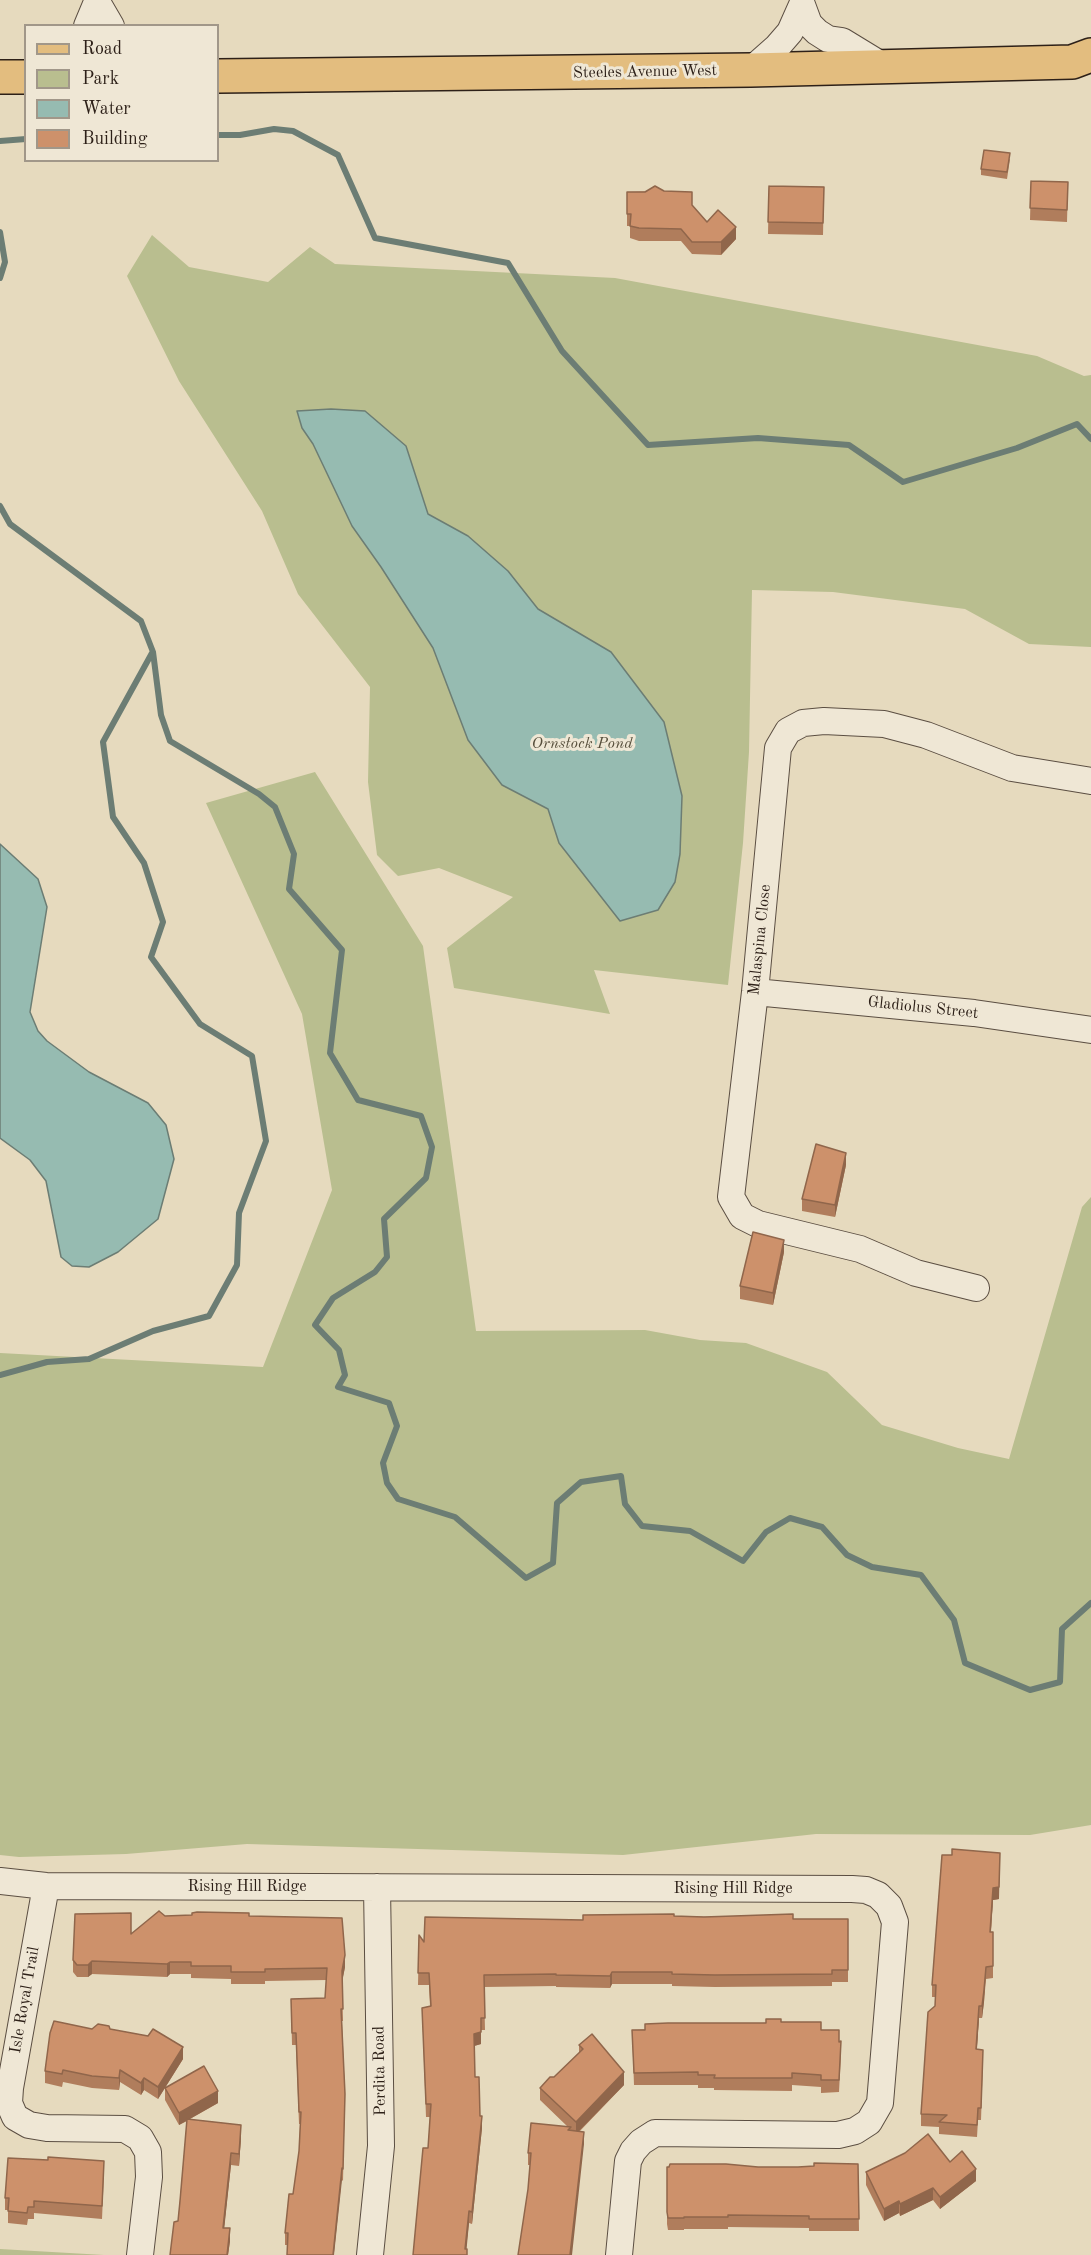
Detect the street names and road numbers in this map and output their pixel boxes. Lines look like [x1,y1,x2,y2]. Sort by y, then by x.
street label: Steeles Avenue West [573,61,717,83]
street label: Malaspina Close [745,884,775,996]
street label: Gladiolus Street [867,993,979,1023]
street label: Rising Hill Ridge [188,1877,306,1897]
street label: Rising Hill Ridge [674,1879,792,1899]
street label: Isle Royal Trail [6,1945,44,2055]
street label: Perdita Road [370,2026,390,2116]

